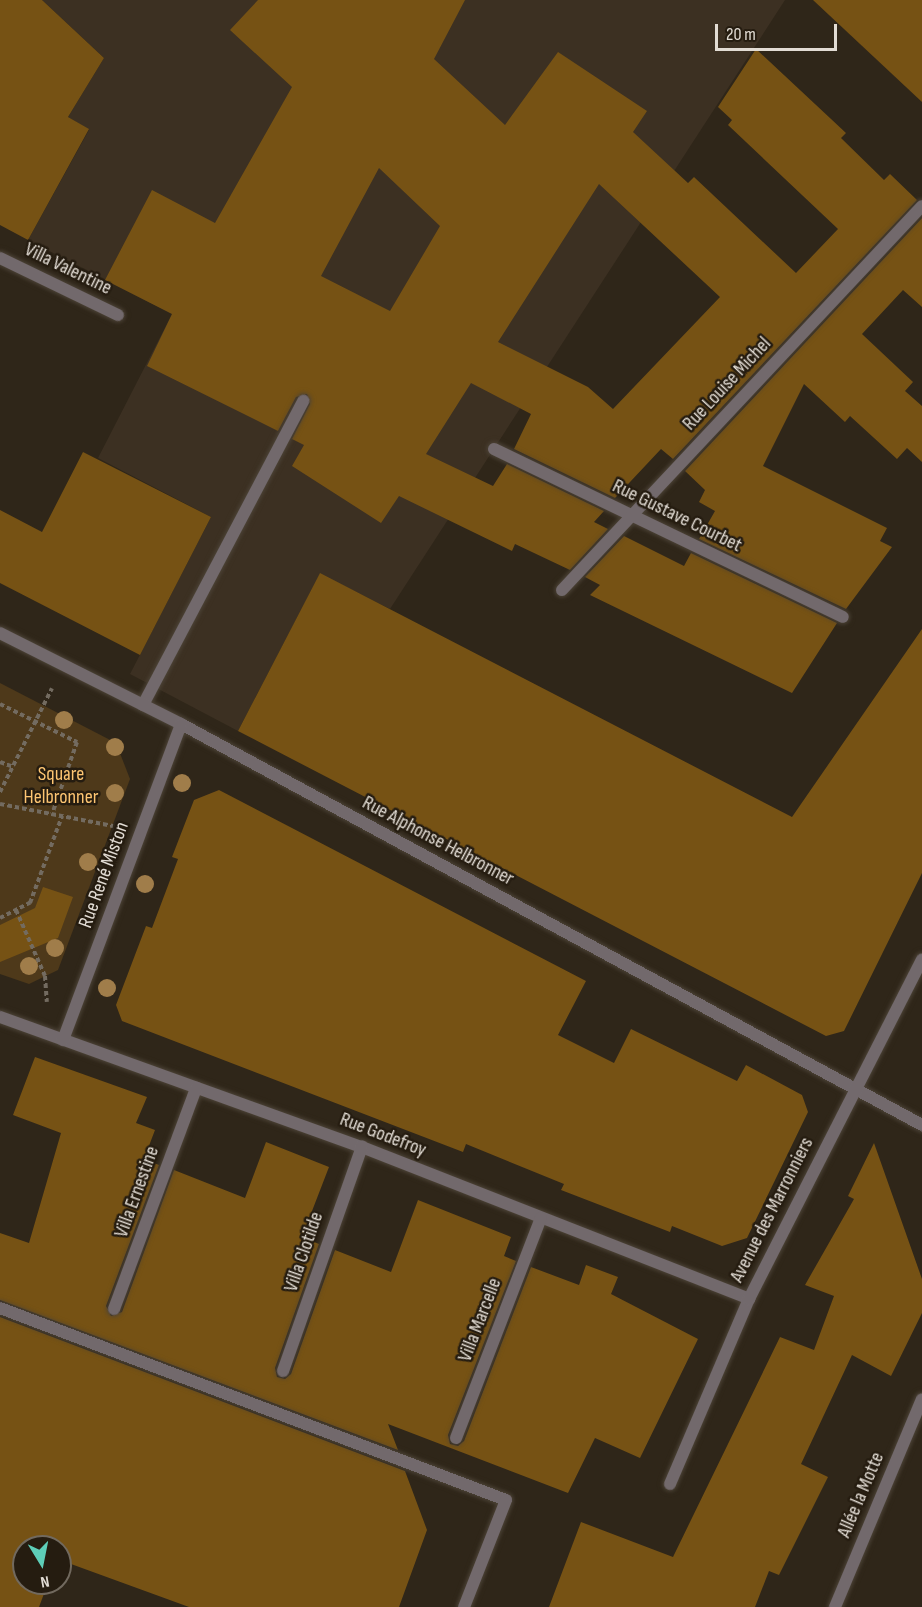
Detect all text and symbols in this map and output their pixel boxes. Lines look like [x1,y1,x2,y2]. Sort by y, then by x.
scale bar [718,12,840,50]
text: 20 m [726,24,756,45]
street label: Villa Valentine [20,238,116,300]
street label: Rue Louise Michel [678,332,776,436]
street label: Rue Gustave Courbet [608,474,746,558]
park label: Square Helbronner [24,762,98,809]
street label: Rue Alphonse Helbronner [358,791,518,891]
street label: Rue René Miston [74,819,134,931]
street label: Rue Godefroy [336,1108,430,1162]
street label: Avenue des Marronniers [725,1134,819,1286]
street label: Villa Ernestine [109,1143,165,1241]
street label: Villa Clotilde [279,1209,329,1295]
street label: Villa Marcelle [453,1275,507,1365]
street label: Allée la Motte [832,1449,890,1541]
north arrow [12,1535,72,1595]
text: N [39,1571,51,1591]

